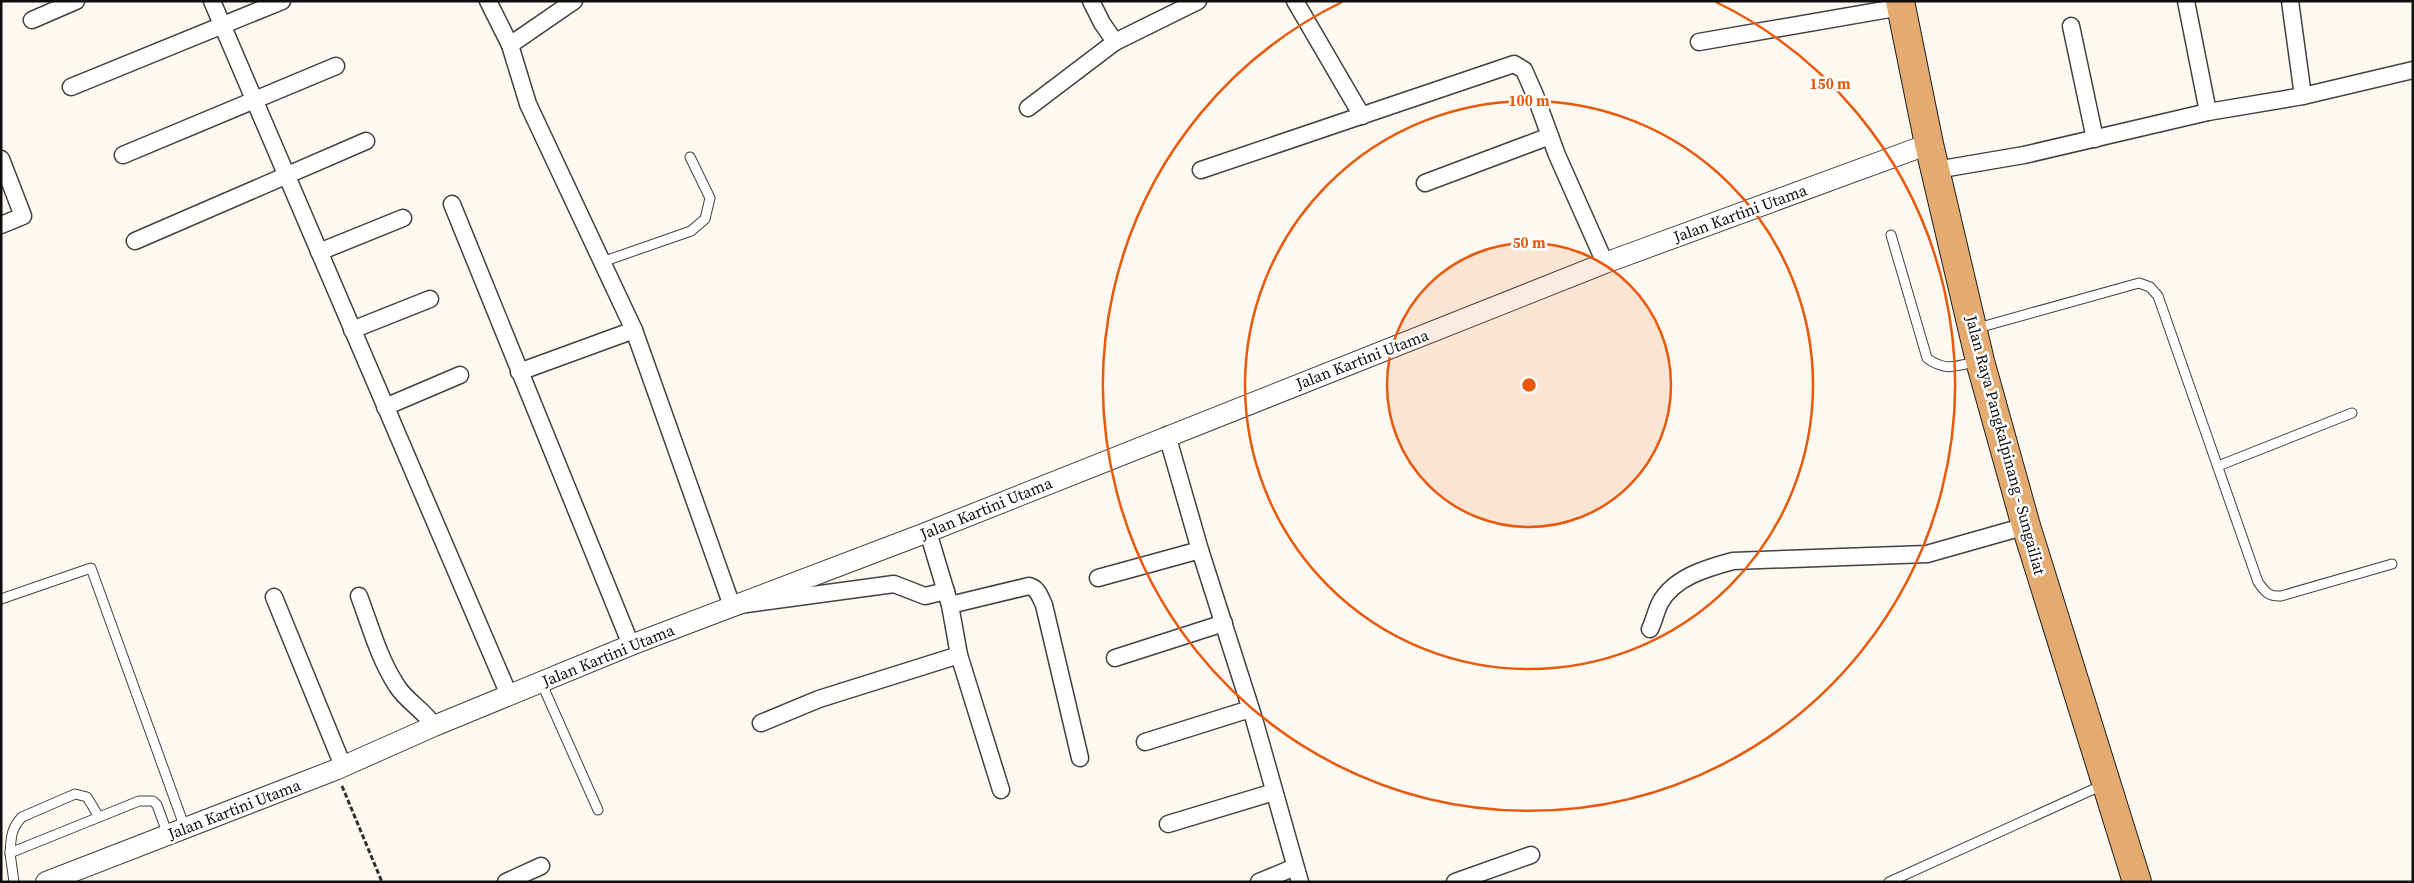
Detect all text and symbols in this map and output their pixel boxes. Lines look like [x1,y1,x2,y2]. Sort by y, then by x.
text: 150 m [1809,73,1851,94]
text: 100 m [1508,90,1550,111]
street label: Jalan Kartini Utama [1669,178,1811,248]
text: 50 m [1512,232,1546,253]
street label: Jalan Raya Pangkalpinang - Sungailiat [1960,312,2051,578]
street label: Jalan Kartini Utama [1291,323,1432,395]
centre of rings [1520,376,1538,394]
street label: Jalan Kartini Utama [916,471,1056,545]
street label: Jalan Kartini Utama [538,618,678,692]
street label: Jalan Kartini Utama [163,773,304,845]

